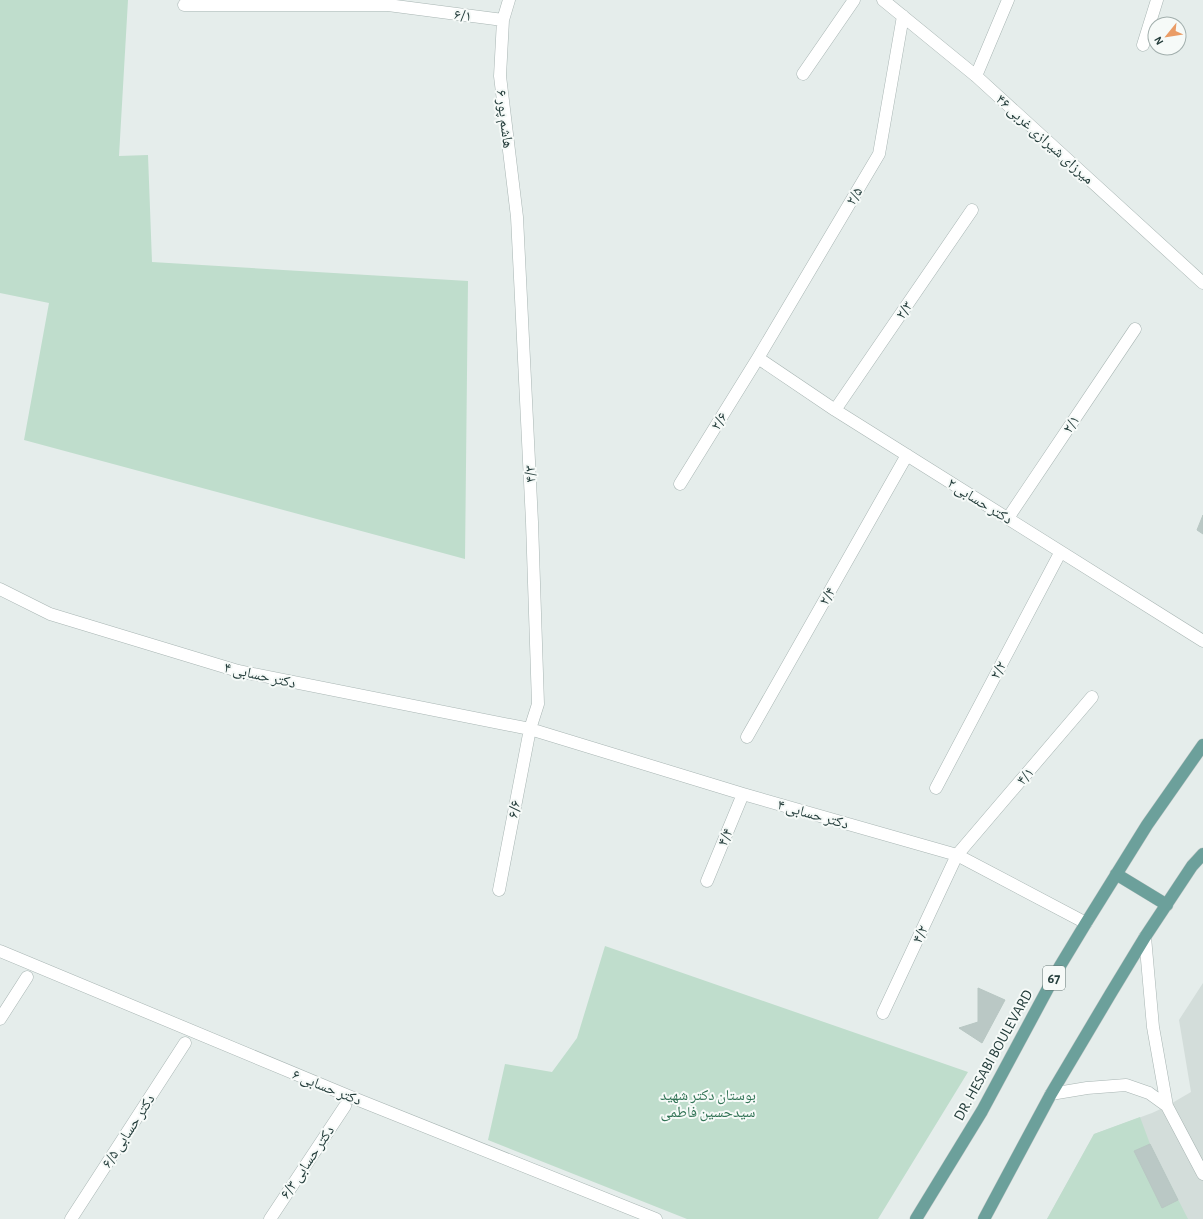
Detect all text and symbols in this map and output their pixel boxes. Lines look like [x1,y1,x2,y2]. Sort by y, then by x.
street label: ۶/۱ [453,7,473,24]
north arrow [1147,16,1187,56]
text: N [1152,35,1165,47]
street label: هاشم پور ۶ [491,89,516,149]
street label: میرزای شیرازی غربی ۴۶ [992,92,1097,189]
street label: ۲/۵ [843,185,866,208]
street label: ۲/۳ [893,298,916,322]
street label: ۲/۶ [708,410,731,433]
street label: ۲/۱ [1060,413,1083,436]
street label: ۴/۳ [523,464,538,483]
street label: دکتر حسابی ۲ [944,476,1015,529]
street label: ۲/۴ [816,585,839,608]
street label: ۲/۲ [988,659,1009,682]
street label: ۴ دکتر حسابی [222,660,297,693]
street label: ۴/۱ [1014,765,1037,788]
street label: دکتر حسابی ۴ [775,797,850,834]
street label: ۶/۶ [505,799,524,819]
street label: ۴/۴ [715,826,736,848]
street label: ۴/۲ [910,923,931,945]
road number: 67 [1043,966,1065,990]
street label: DR. HESABI BOULEVARD [951,987,1036,1123]
street label: ۶ دکتر حسابی [289,1067,364,1110]
park label: بوستان دکتر شهید سیدحسین فاطمی [660,1088,756,1122]
street label: ۶/۵ دکتر حسابی [99,1092,159,1172]
street label: ۶/۳ دکتر حسابی [278,1123,339,1203]

